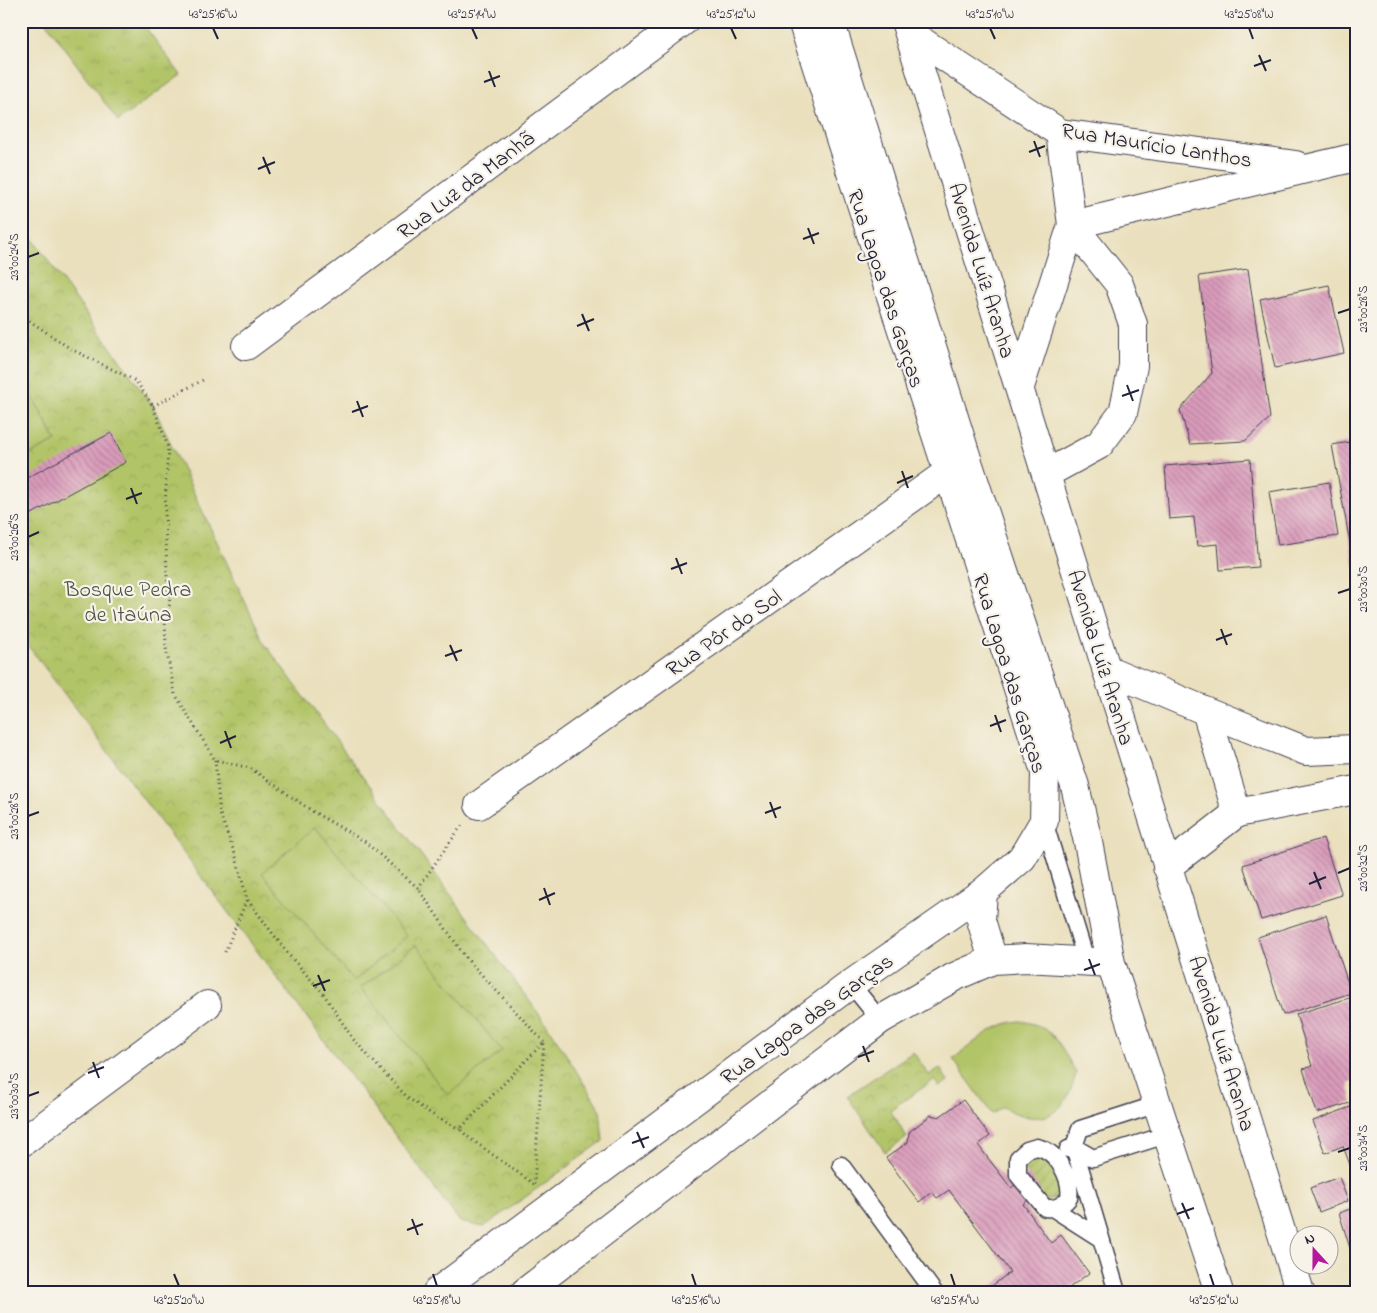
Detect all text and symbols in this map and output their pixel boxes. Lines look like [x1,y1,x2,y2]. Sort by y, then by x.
text: 43°25'16"W [189,6,237,24]
text: 43°25'14"W [448,6,496,24]
text: 43°25'12"W [706,6,756,24]
text: 43°25'10"W [966,6,1014,24]
text: 43°25'08"W [1225,6,1274,24]
street label: Rua Maurício Lanthos [1059,116,1254,178]
street label: Rua Luz da Manhã [391,124,542,249]
street label: Avenida Luíz Aranha [938,179,1022,363]
street label: Rua Lagoa das Garças [836,186,931,393]
text: 23°00'24"S [6,233,24,281]
text: 23°00'28"S [1355,285,1373,332]
text: 23°00'26"S [6,513,24,561]
text: 23°00'30"S [1355,565,1373,612]
street label: Avenida Luíz Aranha [1057,566,1141,750]
street label: Rua Lagoa das Garças [962,570,1054,778]
park label: Bosque Pedra de Itaúna [64,575,191,632]
street label: Rua Pôr do Sol [660,583,789,686]
text: 23°00'28"S [6,792,24,839]
text: 23°00'32"S [1355,844,1373,892]
street label: Rua Lagoa das Garças [715,947,902,1095]
street label: Avenida Luíz Aranha [1178,952,1262,1136]
text: 23°00'30"S [6,1072,24,1119]
text: 23°00'34"S [1355,1125,1373,1171]
north arrow [1290,1226,1340,1276]
text: N [1302,1228,1318,1251]
text: 43°25'20"W [154,1292,204,1310]
text: 43°25'18"W [413,1292,461,1310]
text: 43°25'16"W [672,1292,720,1310]
text: 43°25'14"W [931,1292,979,1310]
text: 43°25'12"W [1189,1292,1239,1310]

